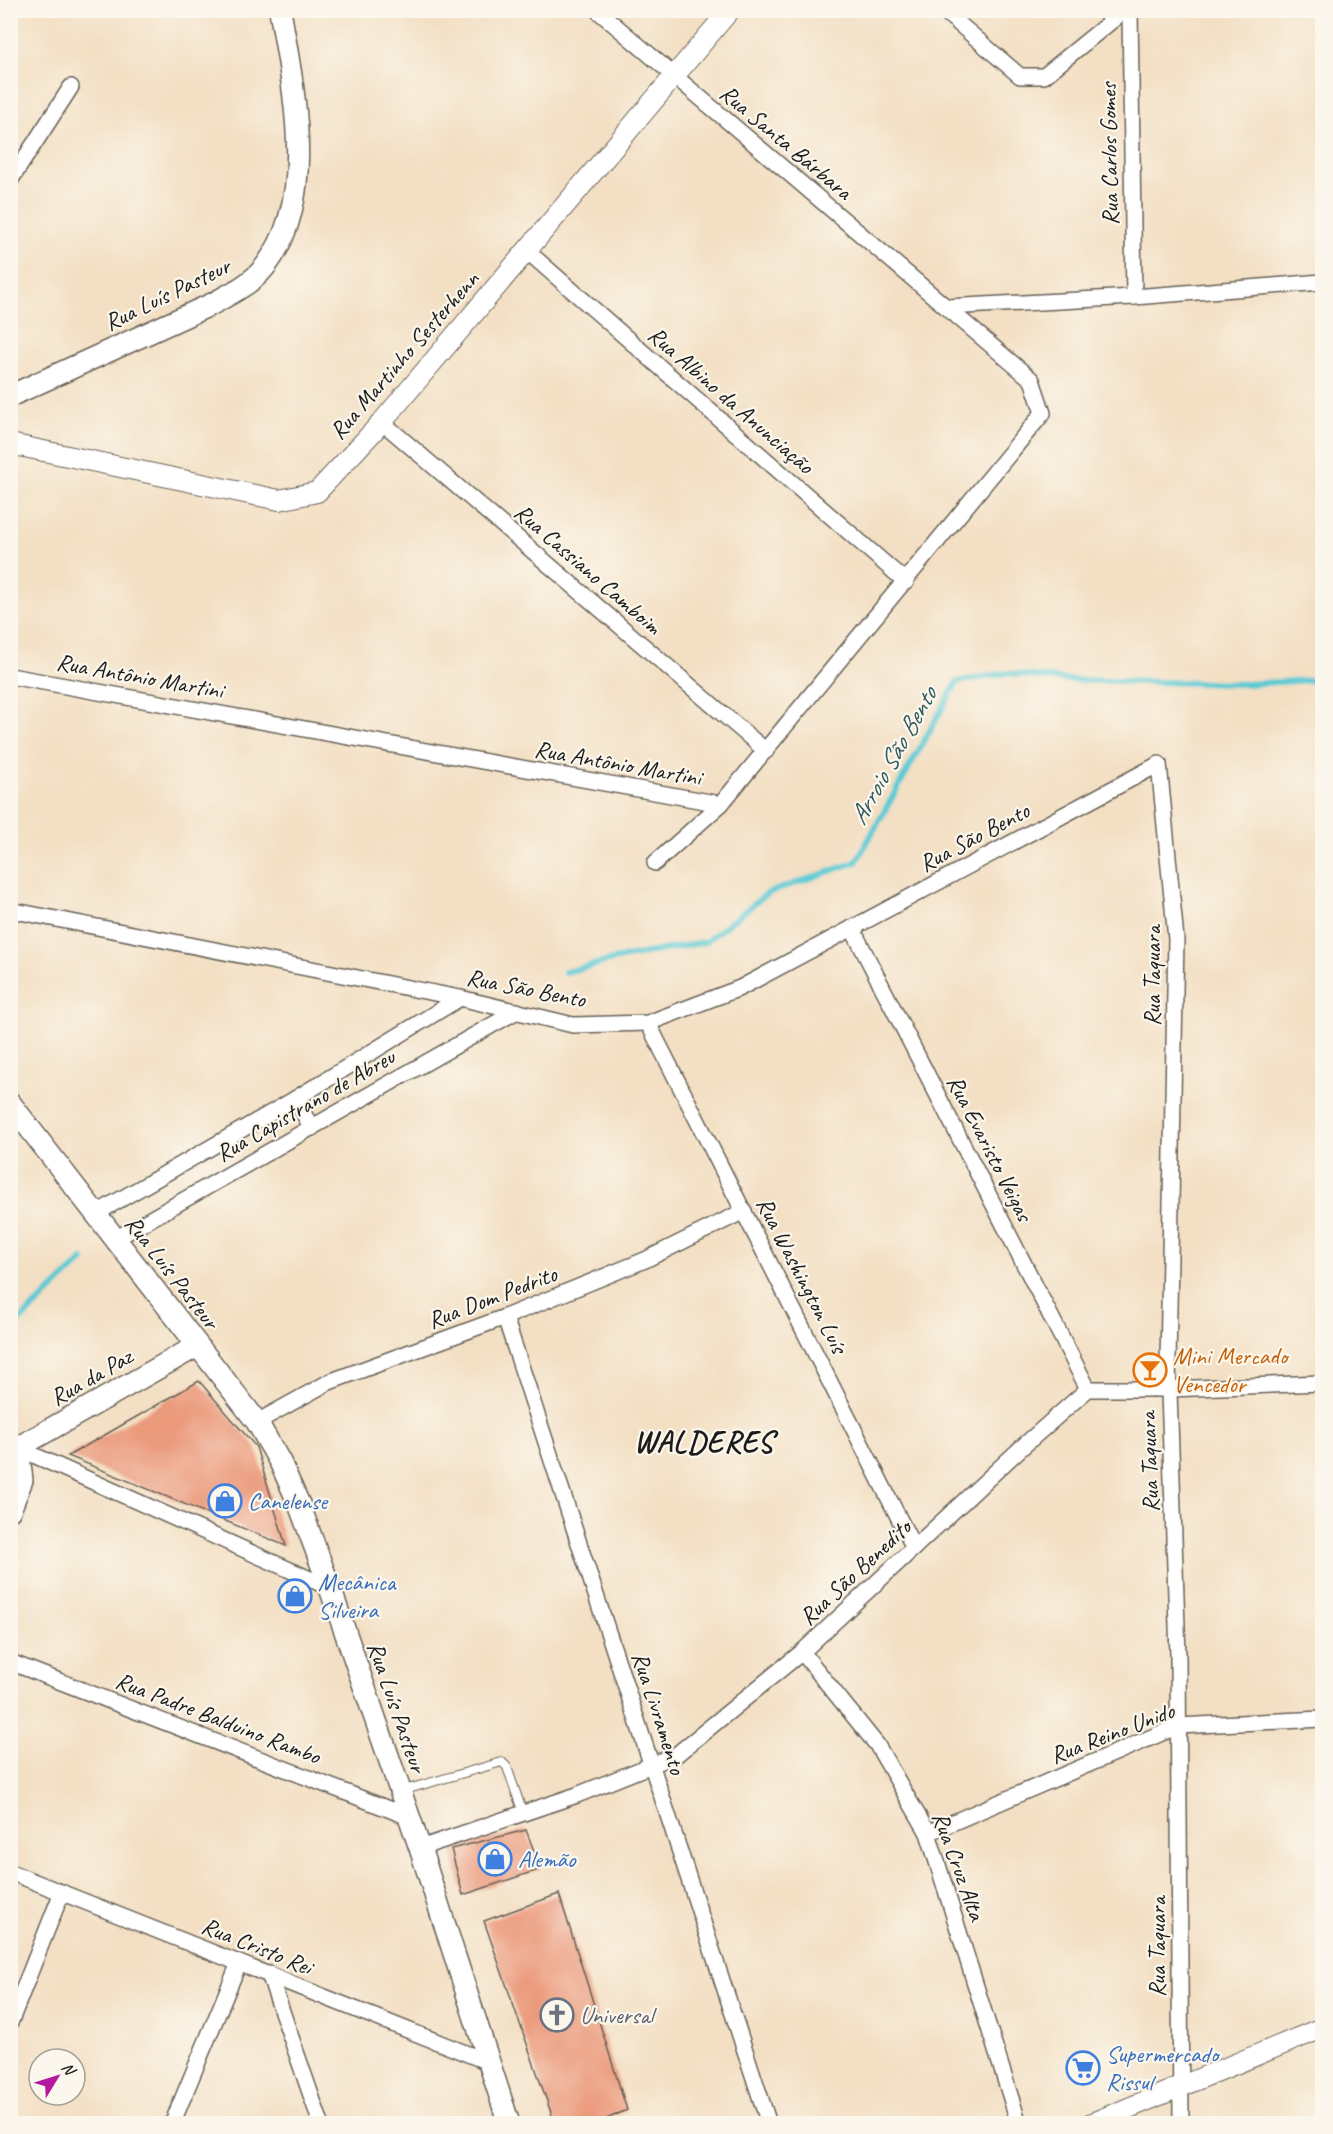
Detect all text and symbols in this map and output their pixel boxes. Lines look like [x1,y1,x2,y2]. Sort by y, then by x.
street label: Rua Santa Bárbara [714,78,859,207]
street label: Rua Carlos Gomes [1093,81,1125,226]
street label: Rua Luís Pasteur [99,250,237,337]
street label: Rua Martinho Sesterhenn [323,264,486,445]
street label: Rua Albino da Anunciação [642,320,821,481]
street label: Rua Cassiano Camboim [508,497,668,642]
street label: Rua Antônio Martini [54,647,228,706]
water label: Arroio São Bento [842,678,946,830]
street label: Rua Antônio Martini [532,734,706,793]
street label: Rua São Bento [914,795,1036,879]
street label: Rua Taquara [1137,923,1167,1026]
street label: Rua São Bento [464,962,589,1015]
street label: Rua Capistrano de Abreu [210,1041,402,1168]
street label: Rua Evaristo Veigas [940,1070,1040,1228]
street label: Rua Washington Luís [750,1192,856,1361]
street label: Rua Luís Pasteur [118,1209,227,1337]
street label: Rua Dom Pedrito [423,1258,562,1335]
street label: Rua da Paz [45,1340,139,1412]
place label: Mini Mercado Vencedor [1173,1341,1290,1399]
bar icon: Mini Mercado Vencedor [1132,1352,1168,1388]
street label: Rua Taquara [1132,1409,1166,1513]
district label: WALDERES [634,1423,780,1461]
shop icon: Canelense [207,1483,243,1519]
place label: Canelense [248,1486,329,1516]
street label: Rua São Benedito [793,1511,919,1631]
place label: Mecânica Silveira [318,1567,397,1625]
shop icon: Mecânica Silveira [277,1578,313,1614]
street label: Rua Luís Pasteur [361,1638,434,1778]
street label: Rua Livramento [625,1648,693,1779]
street label: Rua Padre Balduino Rambo [111,1665,326,1771]
street label: Rua Reino Unido [1046,1695,1180,1770]
street label: Rua Cruz Alta [925,1808,993,1926]
shop icon: Alemão [477,1841,513,1877]
place label: Alemão [518,1844,577,1874]
street label: Rua Taquara [1142,1894,1172,1997]
street label: Rua Cristo Rei [197,1910,320,1983]
church icon: Universal [539,1997,575,2033]
place label: Universal [580,2000,657,2030]
place label: Supermercado Rissul [1106,2039,1221,2097]
north arrow [27,2047,87,2107]
supermarket icon: Supermercado Rissul [1065,2050,1101,2086]
text: N [57,2058,81,2081]

